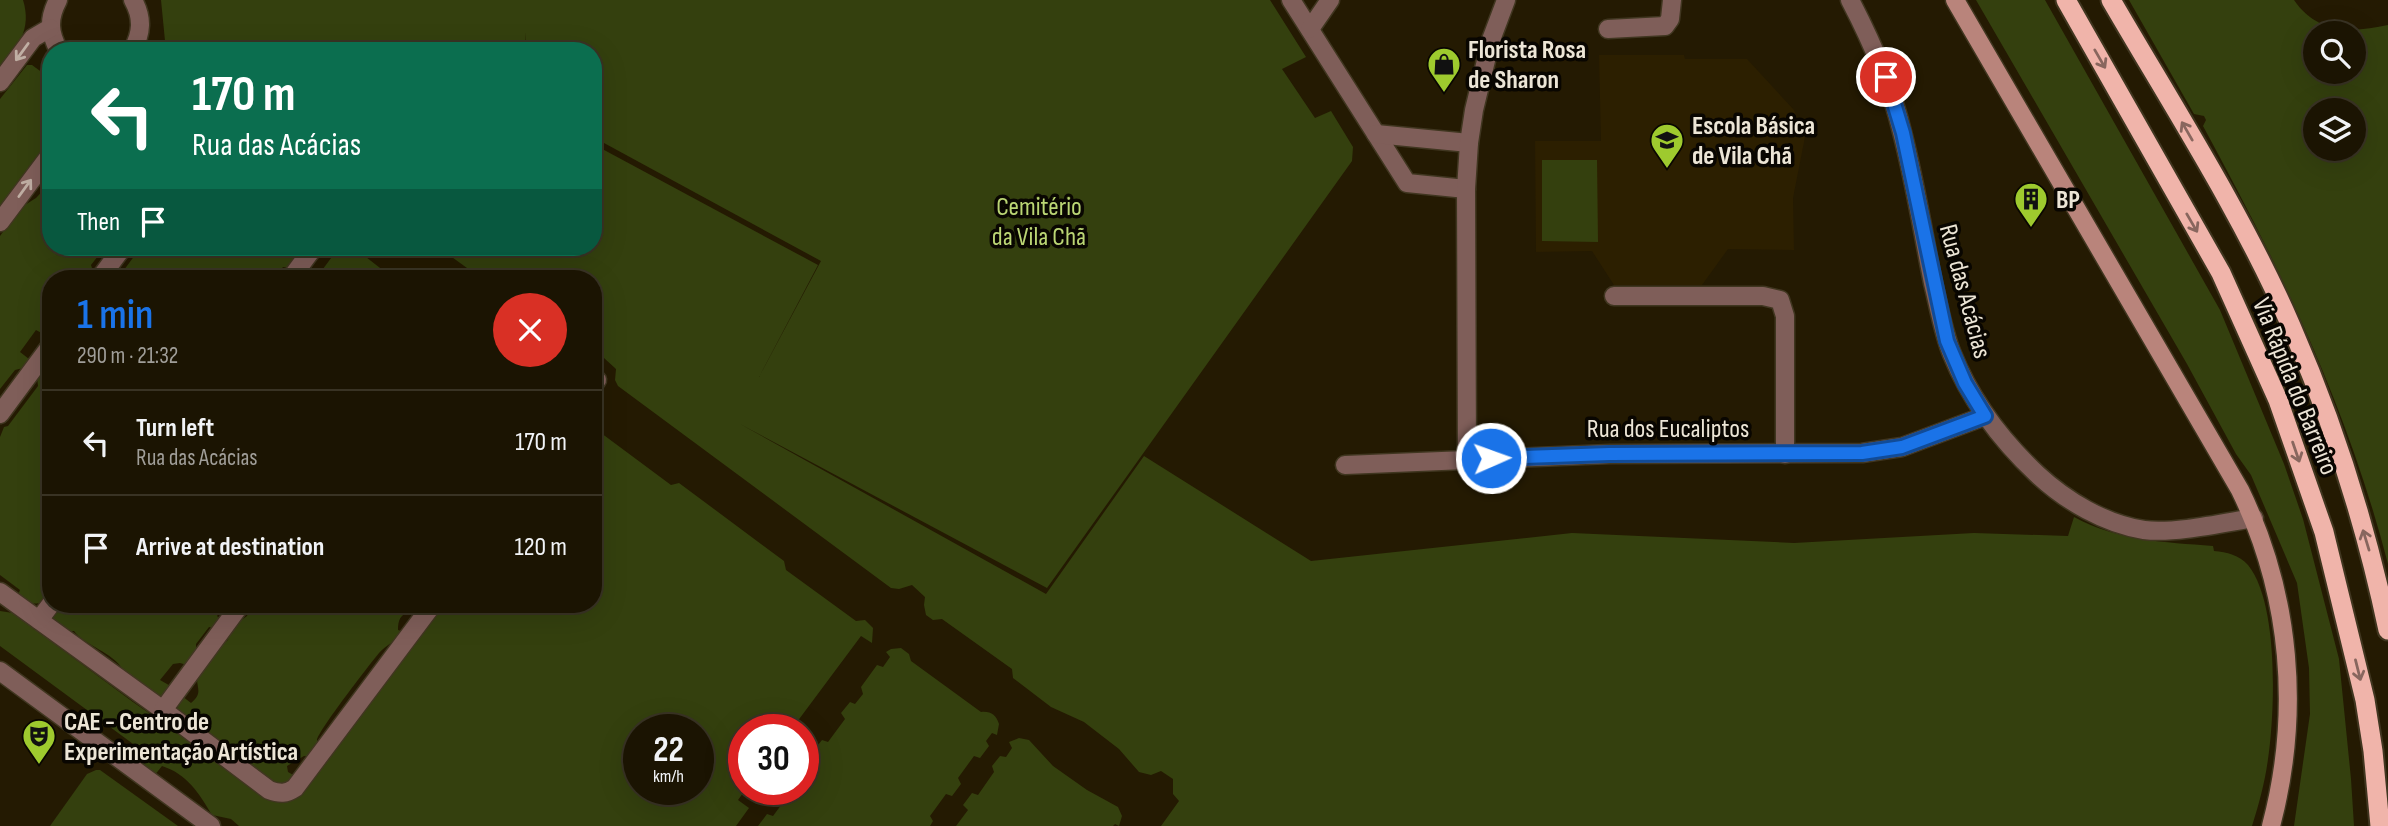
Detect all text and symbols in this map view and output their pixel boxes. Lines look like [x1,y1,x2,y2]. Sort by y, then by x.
map controls [2303,21,2366,161]
button: search [2303,21,2366,84]
place label: Florista Rosa de Sharon [1468,35,1586,96]
one-way arrow [15,42,29,61]
shop icon: Florista Rosa de Sharon [1425,45,1463,94]
pin [1856,47,1916,107]
one-way arrow [2093,49,2107,69]
icon: arrive [1867,58,1905,96]
text: 170 m [192,66,296,125]
icon: left [77,70,168,161]
button: layers [2303,98,2366,161]
place label: Escola Básica de Vila Chã [1692,111,1815,172]
school or university icon: Escola Básica de Vila Chã [1648,121,1686,170]
one-way arrow [2180,122,2194,142]
text: Rua das Acácias [192,126,361,165]
one-way arrow [18,179,33,198]
building icon: BP [2012,180,2050,229]
place label: BP [2056,185,2080,216]
park label: Cemitério da Vila Chã [992,192,1086,253]
icon: arrive [134,203,172,241]
text: Then [77,207,120,238]
one-way arrow [2185,212,2199,232]
street label: Rua das Acácias [1932,221,1997,362]
text: 1 min [77,290,153,341]
button: close [493,293,567,367]
street label: Via Rápida do Barreiro [2245,294,2344,480]
text: 290 m · 21:32 [77,342,178,370]
text: Turn left [136,413,214,444]
street label: Rua dos Eucaliptos [1587,414,1749,445]
position arrow [1454,421,1528,495]
icon: left [77,424,115,462]
text: 170 m [515,427,567,458]
one-way arrow [2291,440,2303,462]
text: Rua das Acácias [136,444,258,472]
icon: arrive [77,529,115,567]
one-way arrow [2359,529,2372,551]
text: Arrive at destination [136,532,324,563]
text: 120 m [514,532,567,563]
one-way arrow [2352,658,2365,681]
place label: CAE - Centro de Experimentação Artística [64,707,298,768]
speed limit sign: 30 [728,714,819,805]
theatre icon: CAE - Centro de Experimentação Artística [20,717,58,766]
text: 22 [653,729,684,772]
text: km/h [653,766,684,787]

